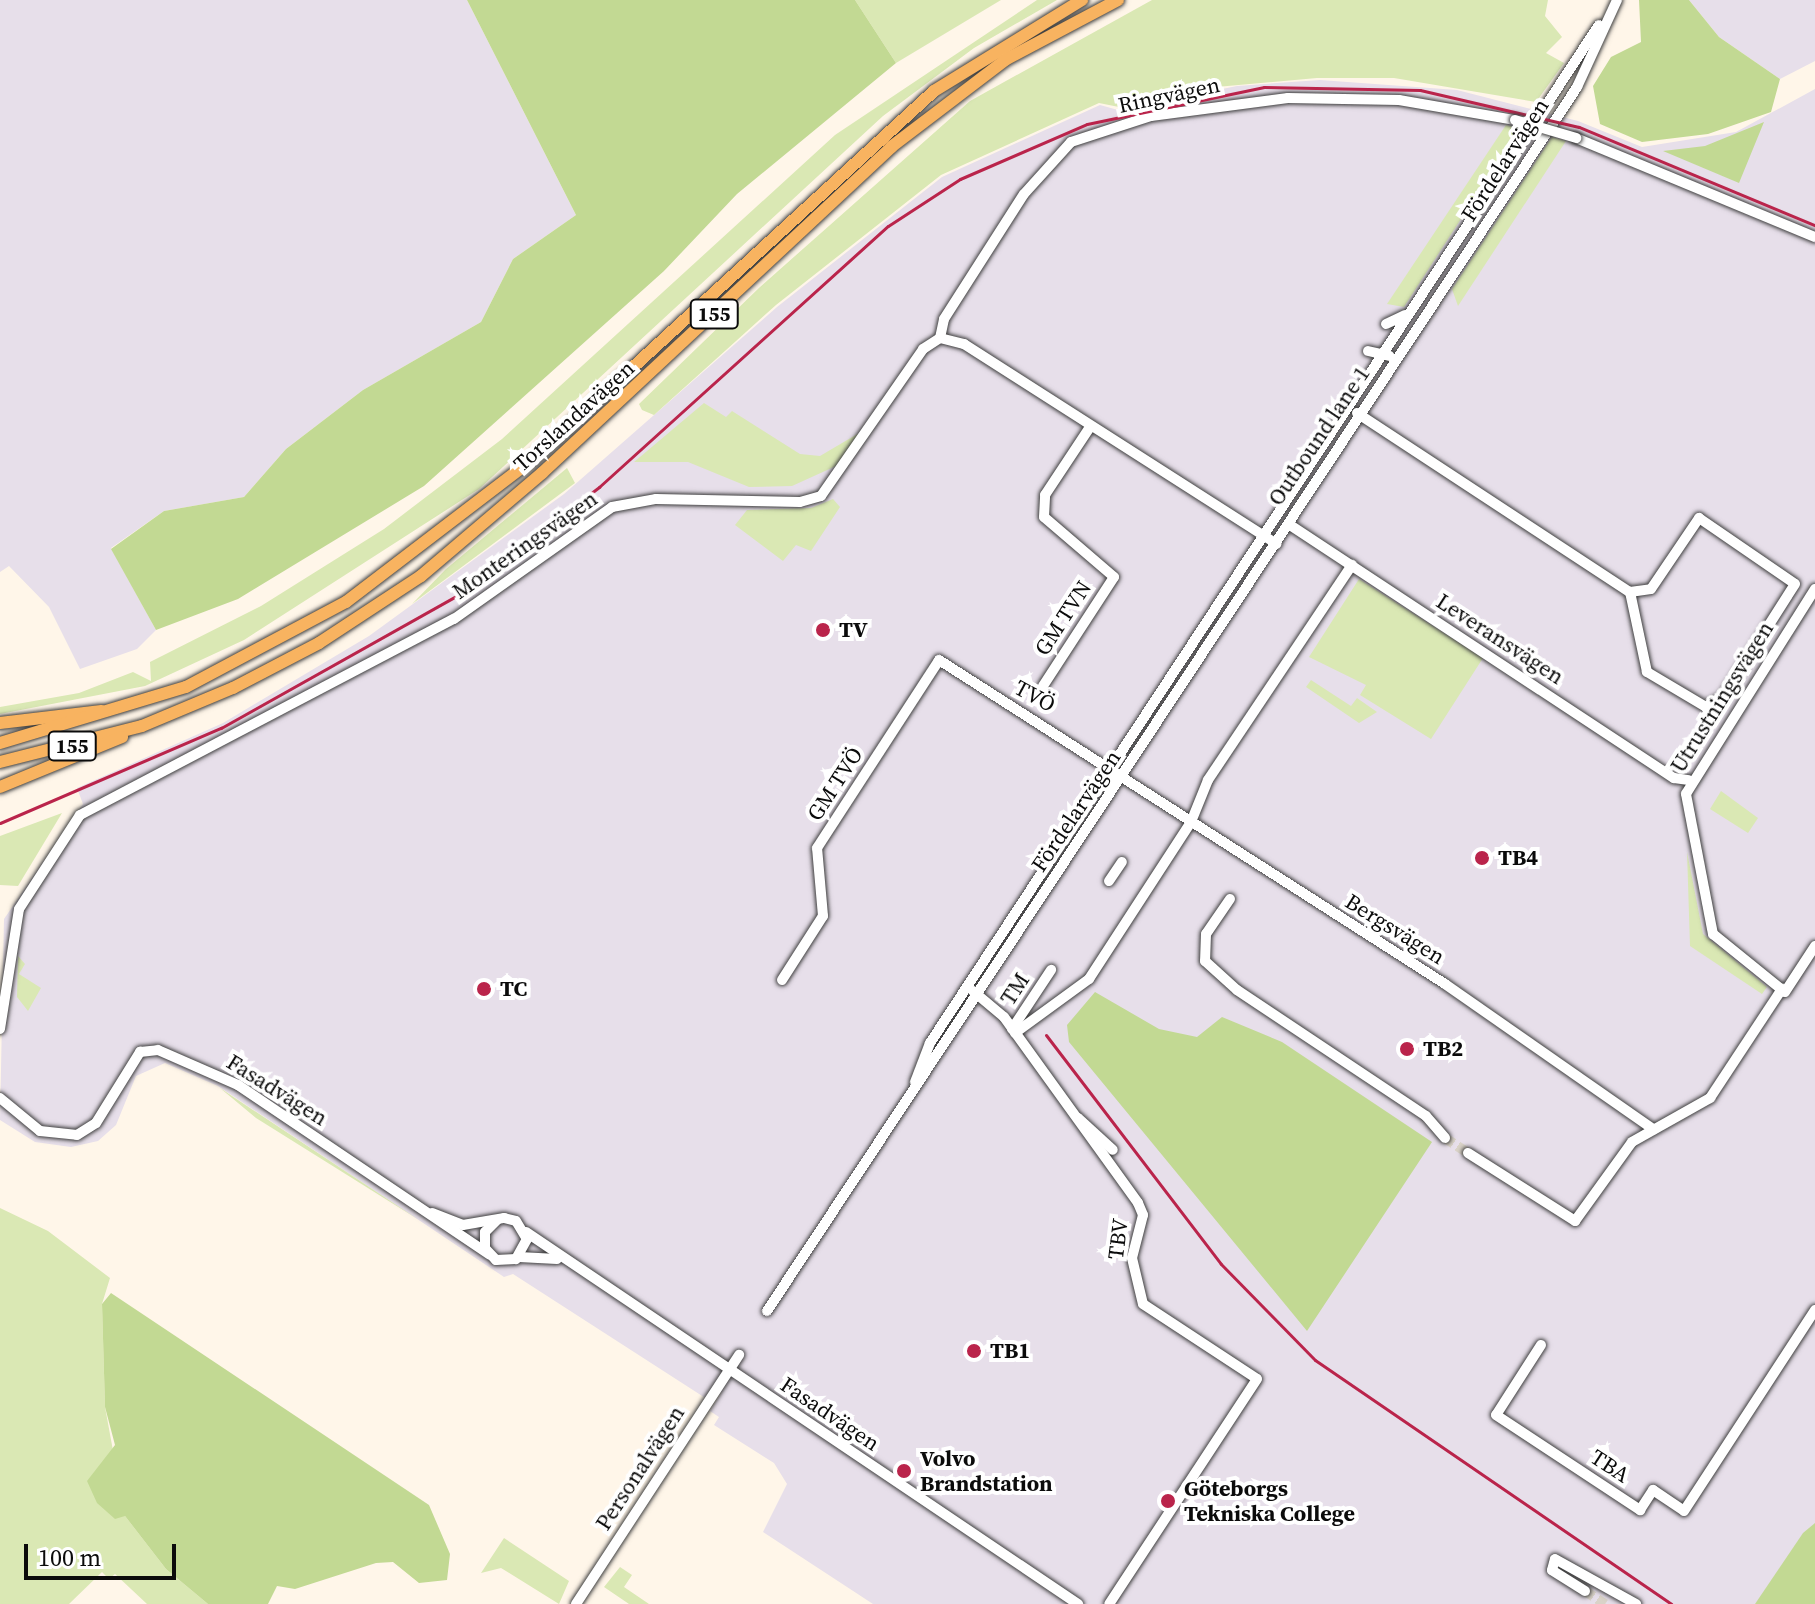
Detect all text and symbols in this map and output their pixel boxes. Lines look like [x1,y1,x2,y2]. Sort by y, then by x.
street label: Ringvägen [1116,71,1222,119]
street label: Fördelarvägen [1456,94,1554,226]
road number: 155 [688,298,740,330]
street label: Torslandavägen [508,355,640,477]
street label: Outbound lane 1 [1263,361,1375,511]
street label: Monteringsvägen [448,485,602,605]
street label: GM TVN [1029,575,1097,661]
street label: Leveransvägen [1431,588,1569,690]
place label: TV [839,617,867,643]
street label: Utrustningsvägen [1665,617,1779,777]
marker: TV [814,621,832,639]
street label: TVÖ [1010,674,1060,718]
road number: 155 [46,730,98,762]
street label: GM TVÖ [801,742,869,826]
street label: Fördelarvägen [1026,745,1126,877]
place label: TB4 [1498,845,1538,871]
marker: TB4 [1473,849,1491,867]
street label: Bergsvägen [1340,888,1450,970]
street label: TM [995,968,1035,1010]
place label: TC [500,976,527,1002]
marker: TC [475,980,493,998]
place label: TB2 [1423,1036,1463,1062]
marker: TB2 [1398,1040,1416,1058]
street label: Fasadvägen [222,1049,332,1131]
street label: TBV [1102,1217,1134,1261]
place label: TB1 [990,1338,1030,1364]
marker: TB1 [965,1342,983,1360]
street label: Fasadvägen [776,1371,884,1457]
street label: Personalvägen [590,1401,690,1535]
street label: TBA [1586,1444,1634,1488]
place label: Volvo Brandstation [920,1445,1053,1496]
marker: Volvo Brandstation [895,1462,913,1480]
place label: Göteborgs Tekniska College [1184,1475,1355,1526]
marker: Göteborgs Tekniska College [1159,1492,1177,1510]
scale bar [28,1528,180,1578]
text: 100 m [38,1541,101,1574]

